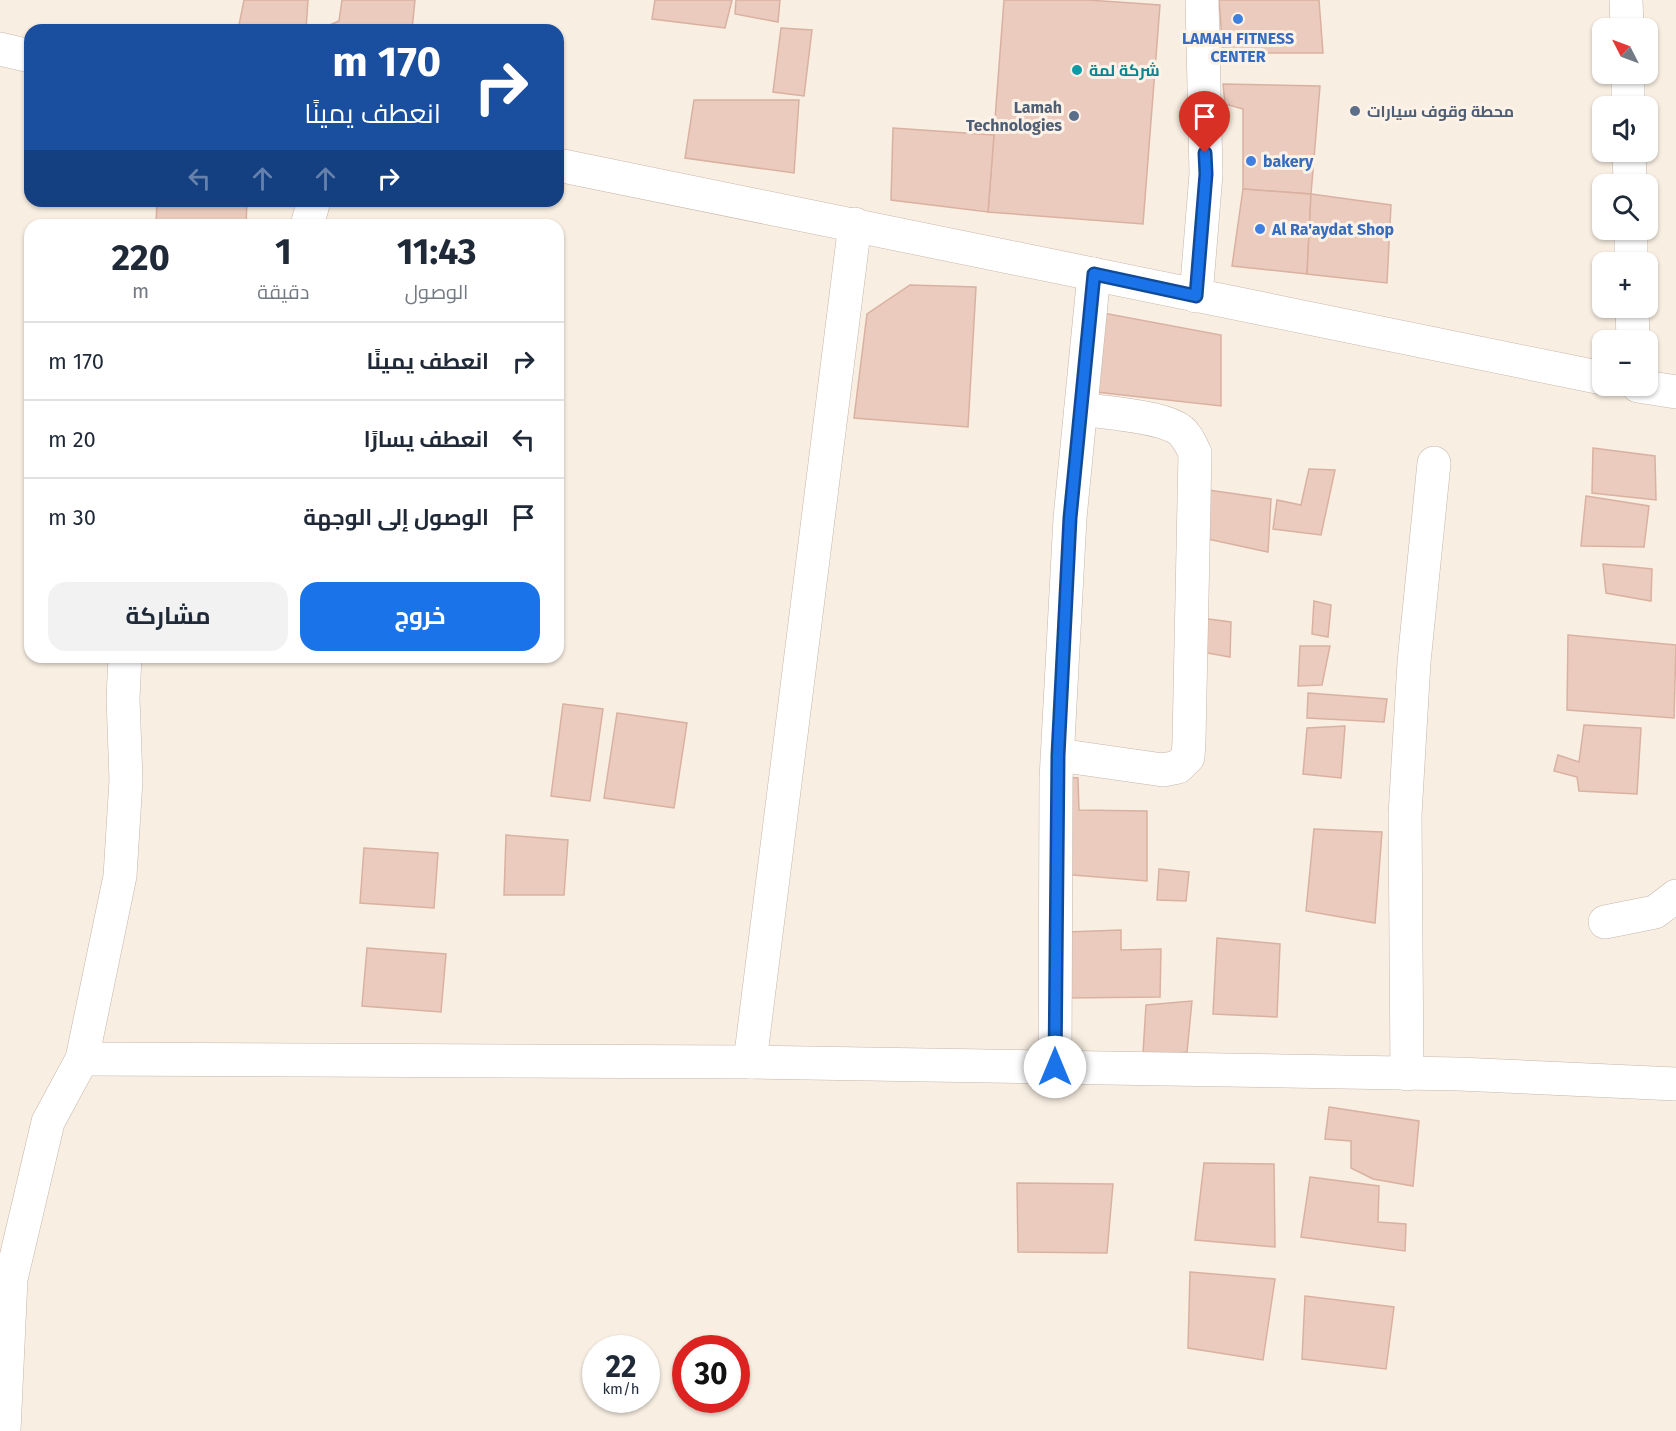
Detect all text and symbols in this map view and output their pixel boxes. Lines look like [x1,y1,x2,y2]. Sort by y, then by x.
marker: LAMAH FITNESS CENTER [1231,12,1245,26]
north arrow [1592,18,1658,84]
map controls [1592,18,1658,396]
place label: LAMAH FITNESS CENTER [1182,29,1294,66]
text: 170 m [332,37,441,87]
icon: right [462,48,540,126]
place label: شركة لمة [1089,61,1160,80]
marker: شركة لمة [1070,63,1084,77]
pin [1179,91,1230,153]
button: sound [1592,96,1658,162]
text: انعطف يمينًا [304,98,441,130]
place label: Lamah Technologies [966,98,1062,135]
icon: arrive [1188,100,1221,133]
place label: محطة وقوف سيارات [1367,102,1514,121]
marker: محطة وقوف سيارات [1348,104,1362,118]
marker: Lamah Technologies [1067,109,1081,123]
place label: bakery [1263,152,1314,171]
marker: bakery [1244,154,1258,168]
icon: left [183,162,216,195]
icon: ahead [246,162,279,195]
icon: ahead [309,162,342,195]
icon: right [372,162,405,195]
button: search [1592,174,1658,240]
place label: Al Ra'aydat Shop [1271,220,1394,239]
marker: Al Ra'aydat Shop [1253,222,1267,236]
text: 1 [275,230,292,274]
text: 11:43 [397,230,477,274]
text: 220 [112,236,170,280]
button: + [1592,252,1658,318]
text: m [132,279,149,303]
text: دقيقة [257,280,309,304]
text: الوصول [405,280,469,304]
button: − [1592,330,1658,396]
icon: right [507,345,540,378]
text: 170 m [48,348,104,375]
text: انعطف يمينًا [367,348,489,375]
icon: left [507,423,540,456]
text: 20 m [48,426,96,453]
text: انعطف يسارًا [364,426,489,453]
icon: arrive [507,501,540,534]
text: 30 m [48,504,96,531]
text: الوصول إلى الوجهة [303,504,489,531]
button: مشاركة [48,582,288,651]
button: خروج [300,582,540,651]
position arrow [1023,1035,1087,1099]
speed limit sign: 30 [672,1335,750,1413]
text: 22 [605,1349,637,1385]
text: km/h [602,1380,640,1398]

